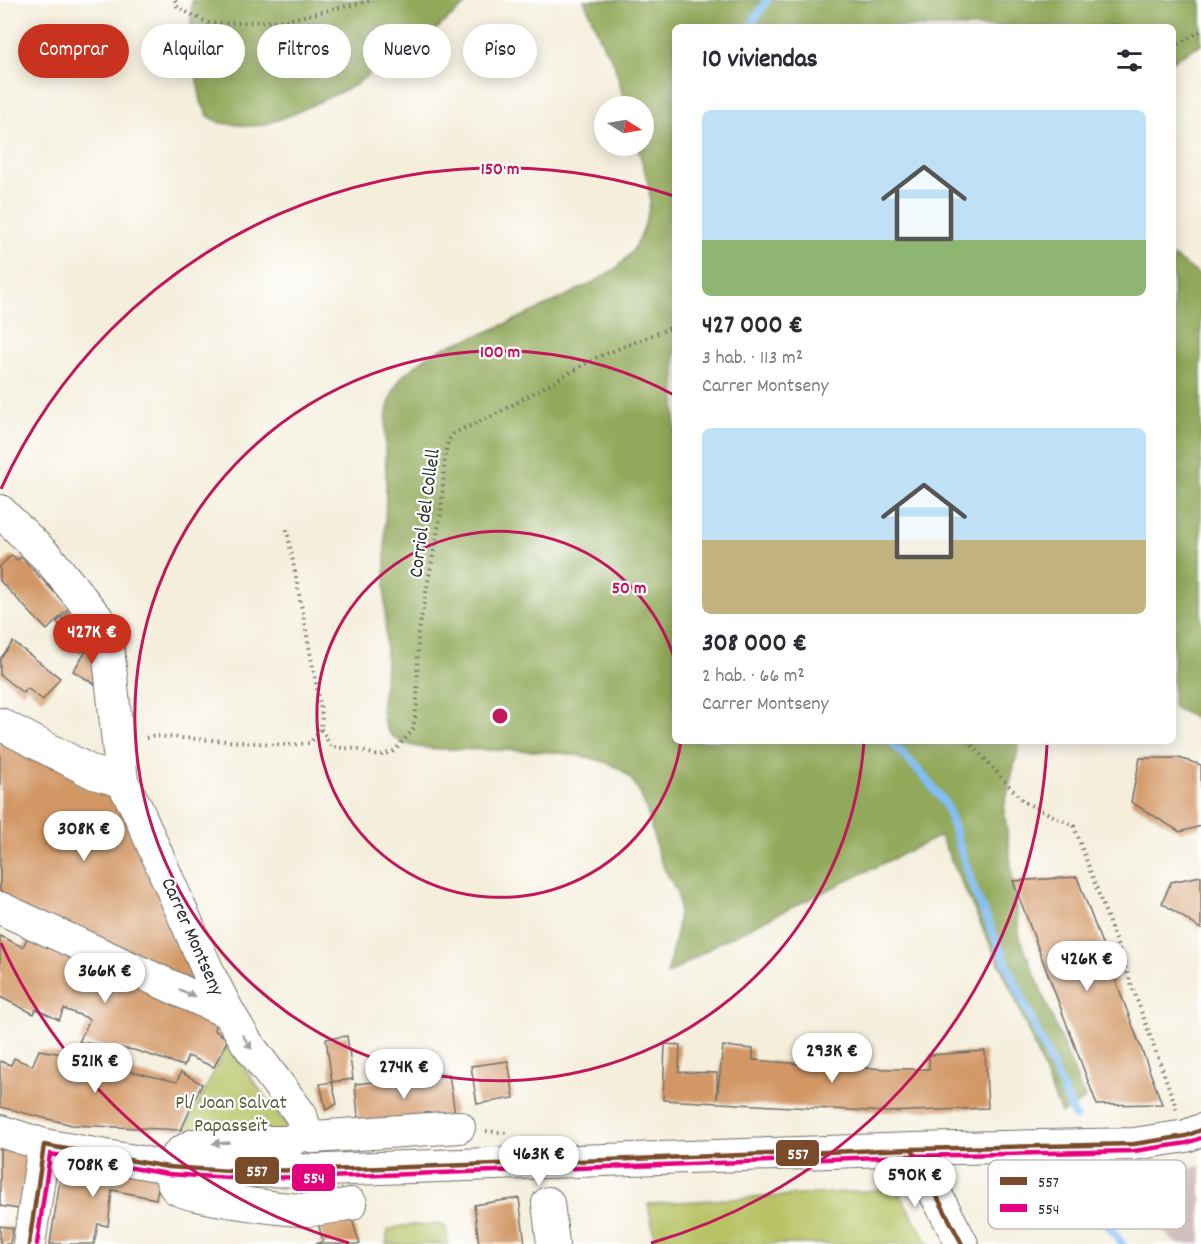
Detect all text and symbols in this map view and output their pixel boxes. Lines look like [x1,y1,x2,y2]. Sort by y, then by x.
chip: Comprar [18,24,129,78]
chip: Alquilar [141,24,245,78]
chip: Filtros [257,24,351,78]
chip: Nuevo [363,24,451,78]
chip: Piso [463,24,537,78]
text: 10 viviendas [702,42,818,79]
icon: filters [1113,44,1146,77]
north arrow [594,96,654,156]
map controls [594,96,654,156]
icon: home [870,149,978,257]
text: 150 m [481,158,519,183]
text: 427 000 € [702,308,803,345]
text: 100 m [480,341,520,366]
text: 3 hab. · 113 m² [702,345,803,373]
text: Carrer Montseny [702,373,829,401]
street label: Corriol del Collell [403,447,449,580]
icon: home [870,467,978,575]
text: 50 m [612,577,646,602]
pin: 427K € [43,614,141,665]
text: 427K € [67,619,117,647]
text: 308 000 € [702,626,807,663]
text: 2 hab. · 66 m² [702,663,805,691]
text: Carrer Montseny [702,691,829,719]
centre of rings [490,706,510,726]
pin: 308K € [35,811,133,862]
text: 308K € [58,816,110,844]
street label: Carrer Montseny [153,874,230,1002]
pin: 426K € [1038,941,1136,992]
text: 426K € [1061,946,1113,974]
pin: 366K € [56,953,154,1004]
text: 366K € [78,958,132,986]
one-way arrow [178,989,196,999]
one-way arrow [241,1033,253,1049]
pin: 293K € [783,1033,881,1084]
text: 293K € [806,1038,858,1066]
pin: 521K € [46,1043,144,1094]
text: 521K € [71,1048,119,1076]
pin: 274K € [355,1049,453,1100]
text: 274K € [379,1054,429,1082]
park label: Pl/ Joan Salvat Papasseït [175,1090,287,1141]
pin: 463K € [490,1136,588,1187]
one-way arrow [211,1139,230,1148]
line badge: 557 [775,1139,820,1167]
text: 463K € [513,1141,565,1169]
text: 557 [788,1144,808,1167]
pin: 708K € [44,1147,142,1198]
text: 708K € [67,1152,119,1180]
line badge: 557 [234,1156,280,1185]
pin: 590K € [866,1157,964,1208]
legend [988,1160,1186,1229]
text: 557 [247,1161,267,1184]
text: 590K € [888,1162,942,1190]
line badge: 554 [291,1163,336,1192]
text: 554 [303,1168,325,1191]
text: 557 [1038,1172,1059,1195]
text: 554 [1038,1199,1059,1222]

